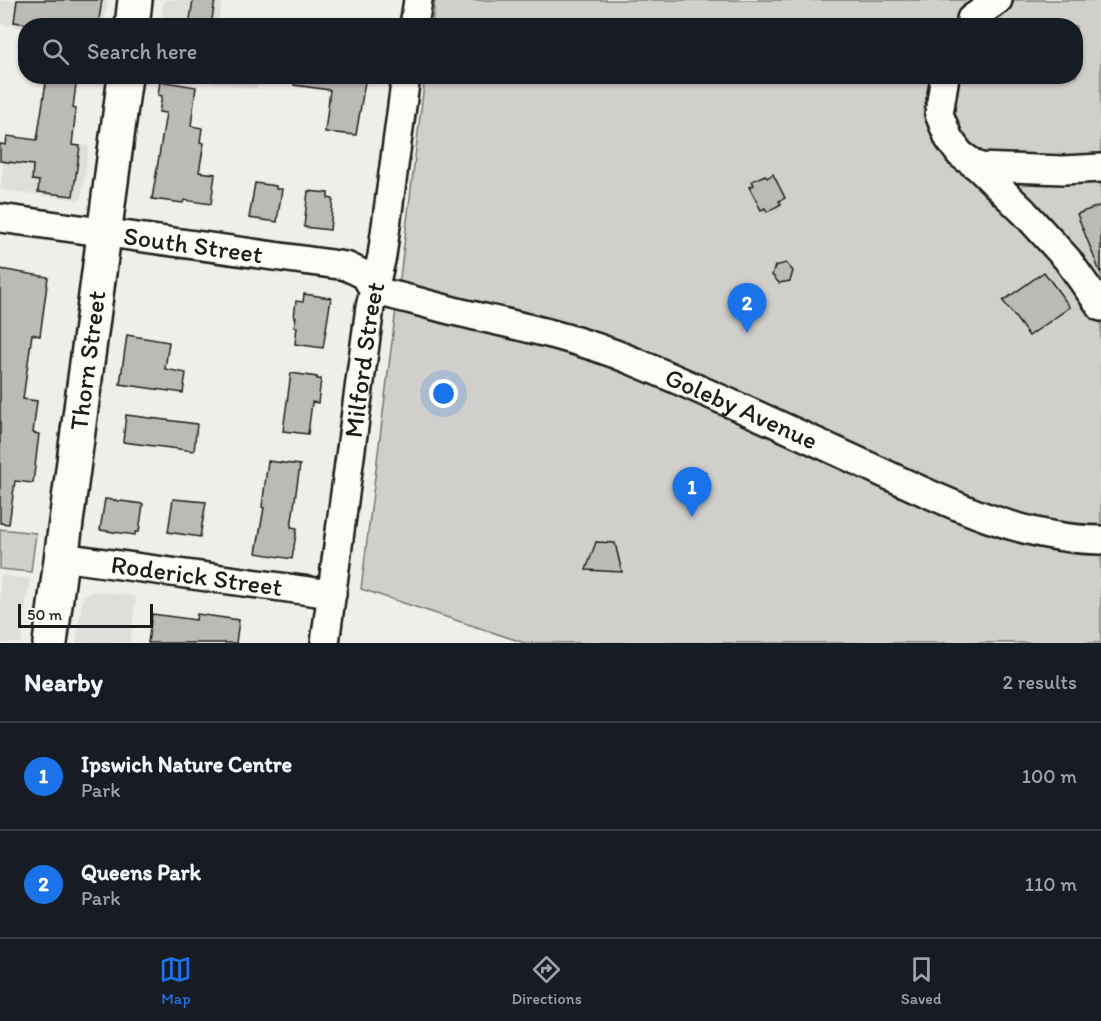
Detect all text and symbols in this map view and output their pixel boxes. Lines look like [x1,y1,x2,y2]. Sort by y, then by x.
search box [18,18,1083,84]
icon: search [39,35,72,68]
text: Search here [87,38,197,65]
street label: South Street [121,219,265,270]
street label: Milford Street [337,278,391,440]
pin: 2 [728,284,766,333]
street label: Thorn Street [62,288,113,432]
street label: Goleby Avenue [660,360,823,457]
your location [429,379,458,408]
pin: 1 [672,468,712,517]
street label: Roderick Street [109,548,285,603]
scale bar [18,601,153,628]
text: 50 m [27,605,62,624]
text: Nearby [24,666,103,698]
text: 2 results [1003,670,1077,694]
text: Ipswich Nature Centre [81,751,292,778]
text: 1 [39,764,48,788]
text: 100 m [1022,764,1077,788]
text: Park [81,778,120,802]
text: Queens Park [81,859,201,886]
text: 2 [38,872,49,896]
text: 110 m [1025,872,1077,896]
text: Park [81,886,120,910]
tab: Map [159,953,192,1008]
tab: Directions [511,953,582,1008]
tab: Saved [901,953,942,1008]

